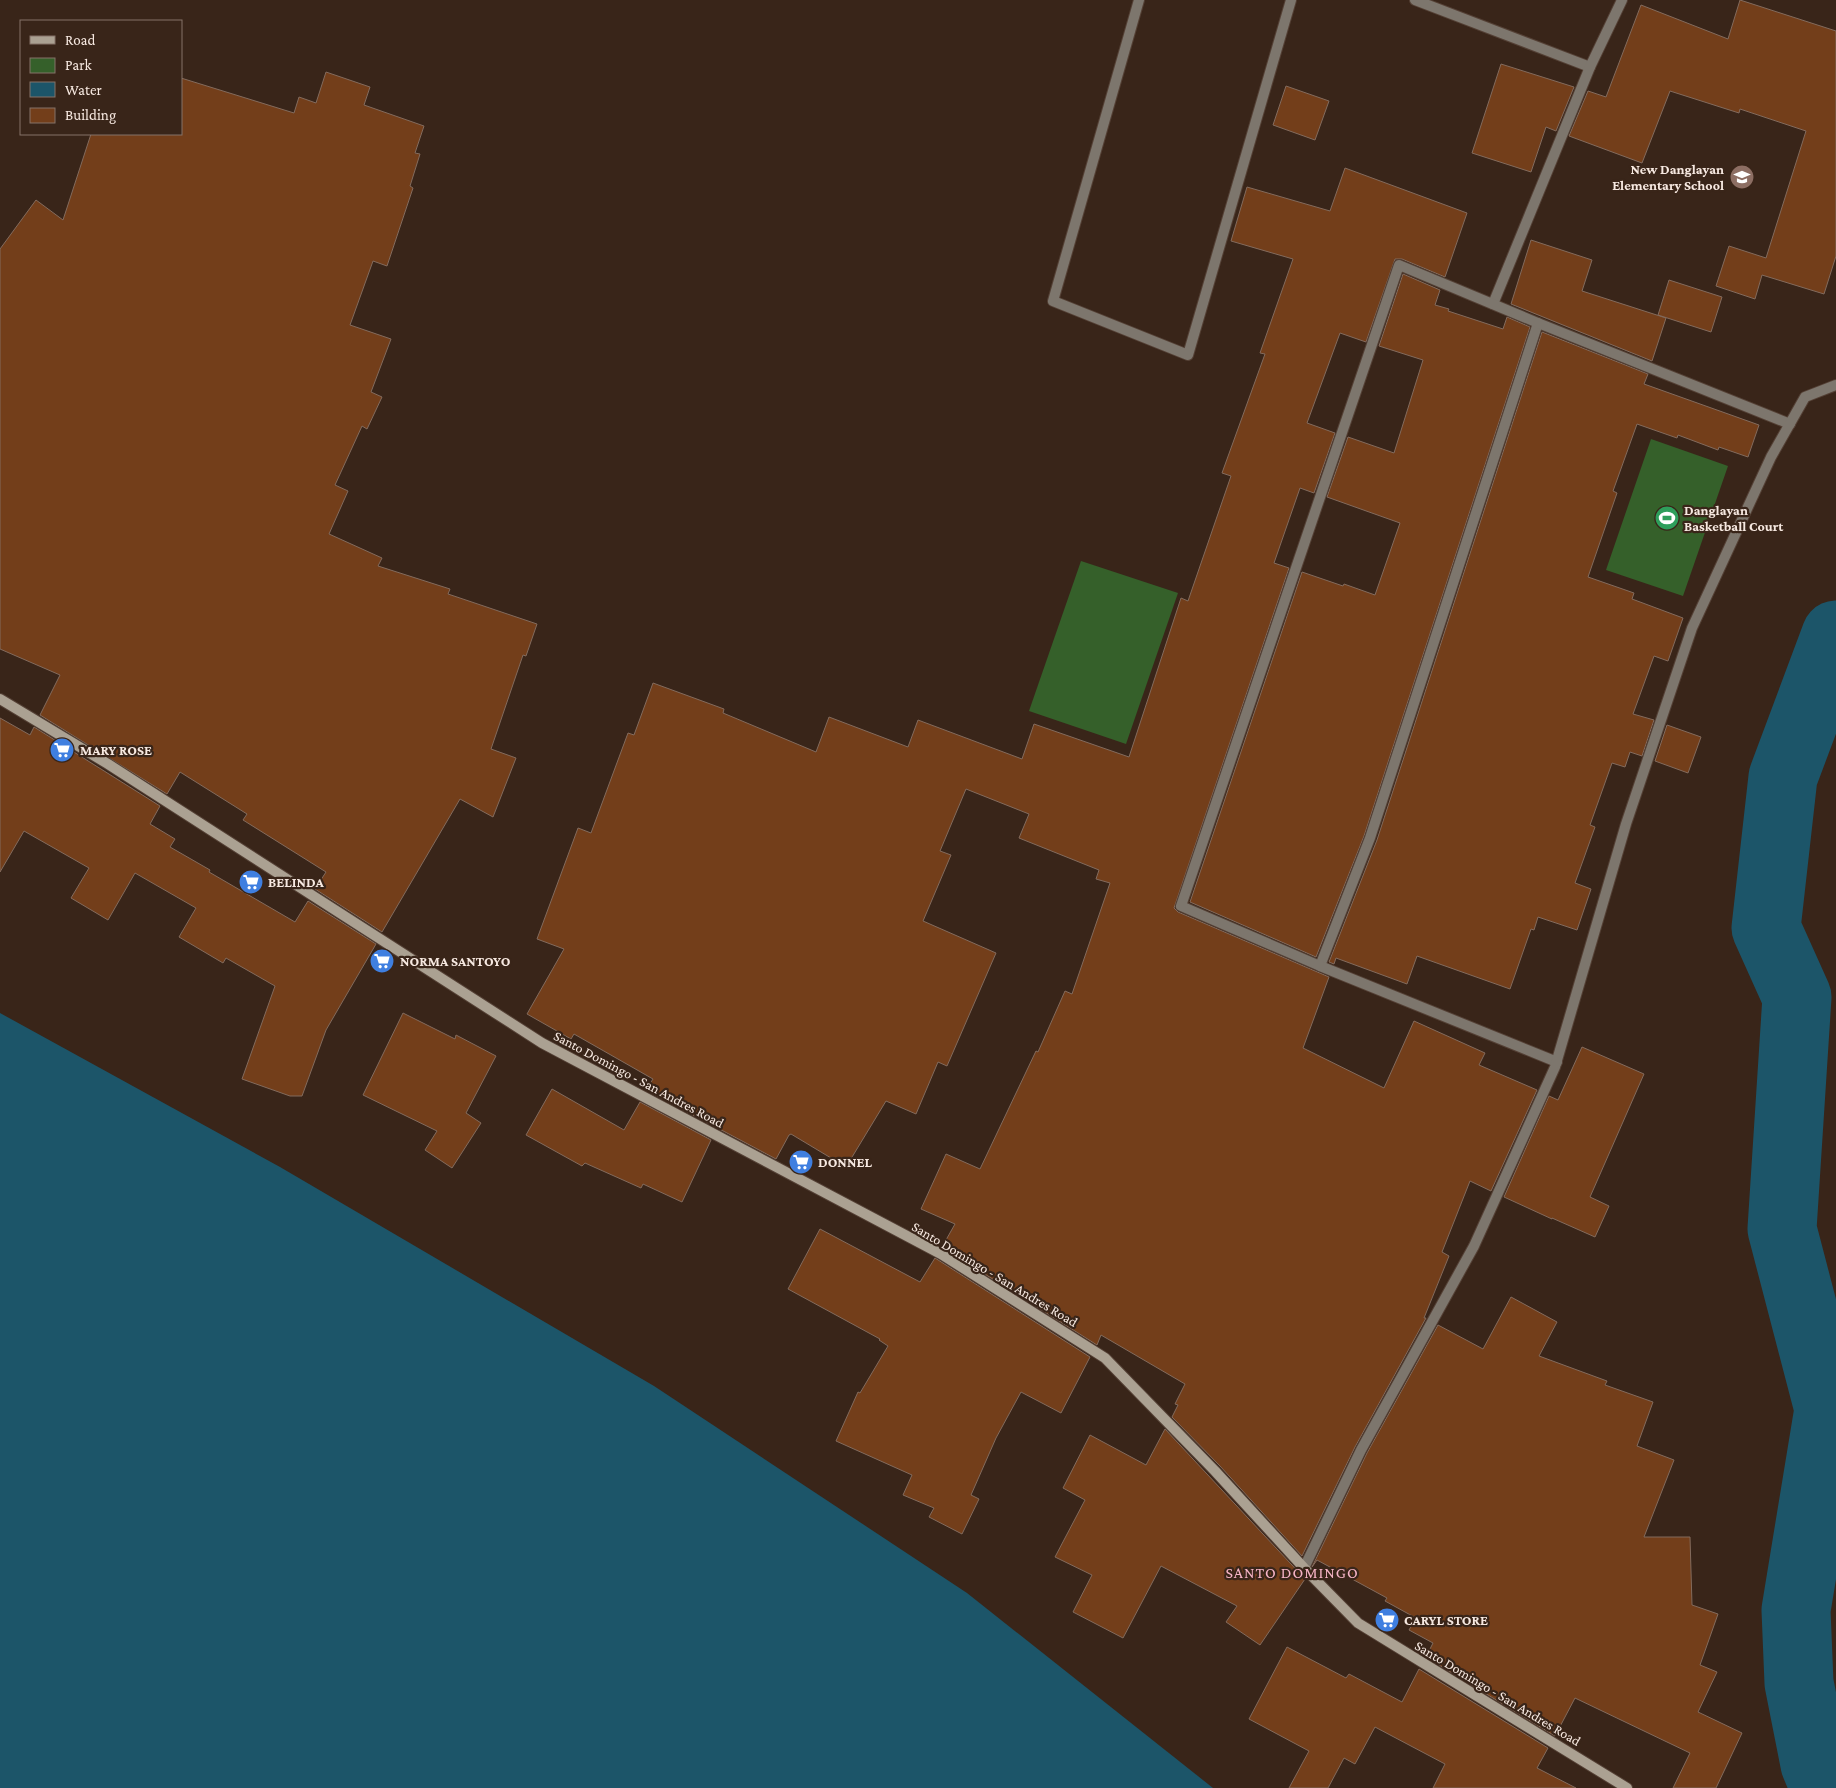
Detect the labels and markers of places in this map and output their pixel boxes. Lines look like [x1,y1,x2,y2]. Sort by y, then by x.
place label: New Danglayan Elementary School [1612,161,1724,193]
school or university icon: New Danglayan Elementary School [1729,164,1755,190]
place label: Danglayan Basketball Court [1684,502,1784,534]
sports icon: Danglayan Basketball Court [1654,505,1680,531]
supermarket icon: MARY ROSE [49,737,75,763]
place label: MARY ROSE [80,742,152,758]
supermarket icon: BELINDA [238,869,264,895]
place label: BELINDA [268,874,325,890]
supermarket icon: NORMA SANTOYO [369,948,395,974]
place label: NORMA SANTOYO [400,953,511,969]
supermarket icon: DONNEL [788,1149,814,1175]
place label: DONNEL [818,1154,872,1170]
supermarket icon: CARYL STORE [1374,1607,1400,1633]
place label: CARYL STORE [1404,1612,1488,1628]

